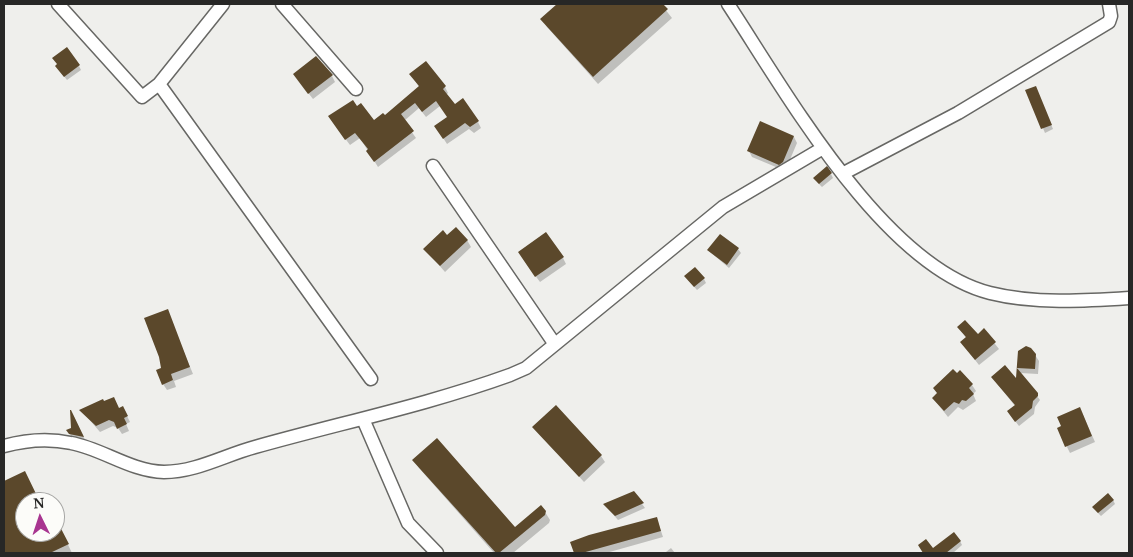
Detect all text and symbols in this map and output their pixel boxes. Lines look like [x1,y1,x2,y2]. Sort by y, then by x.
north arrow [15,492,65,542]
text: N [33,493,45,512]

